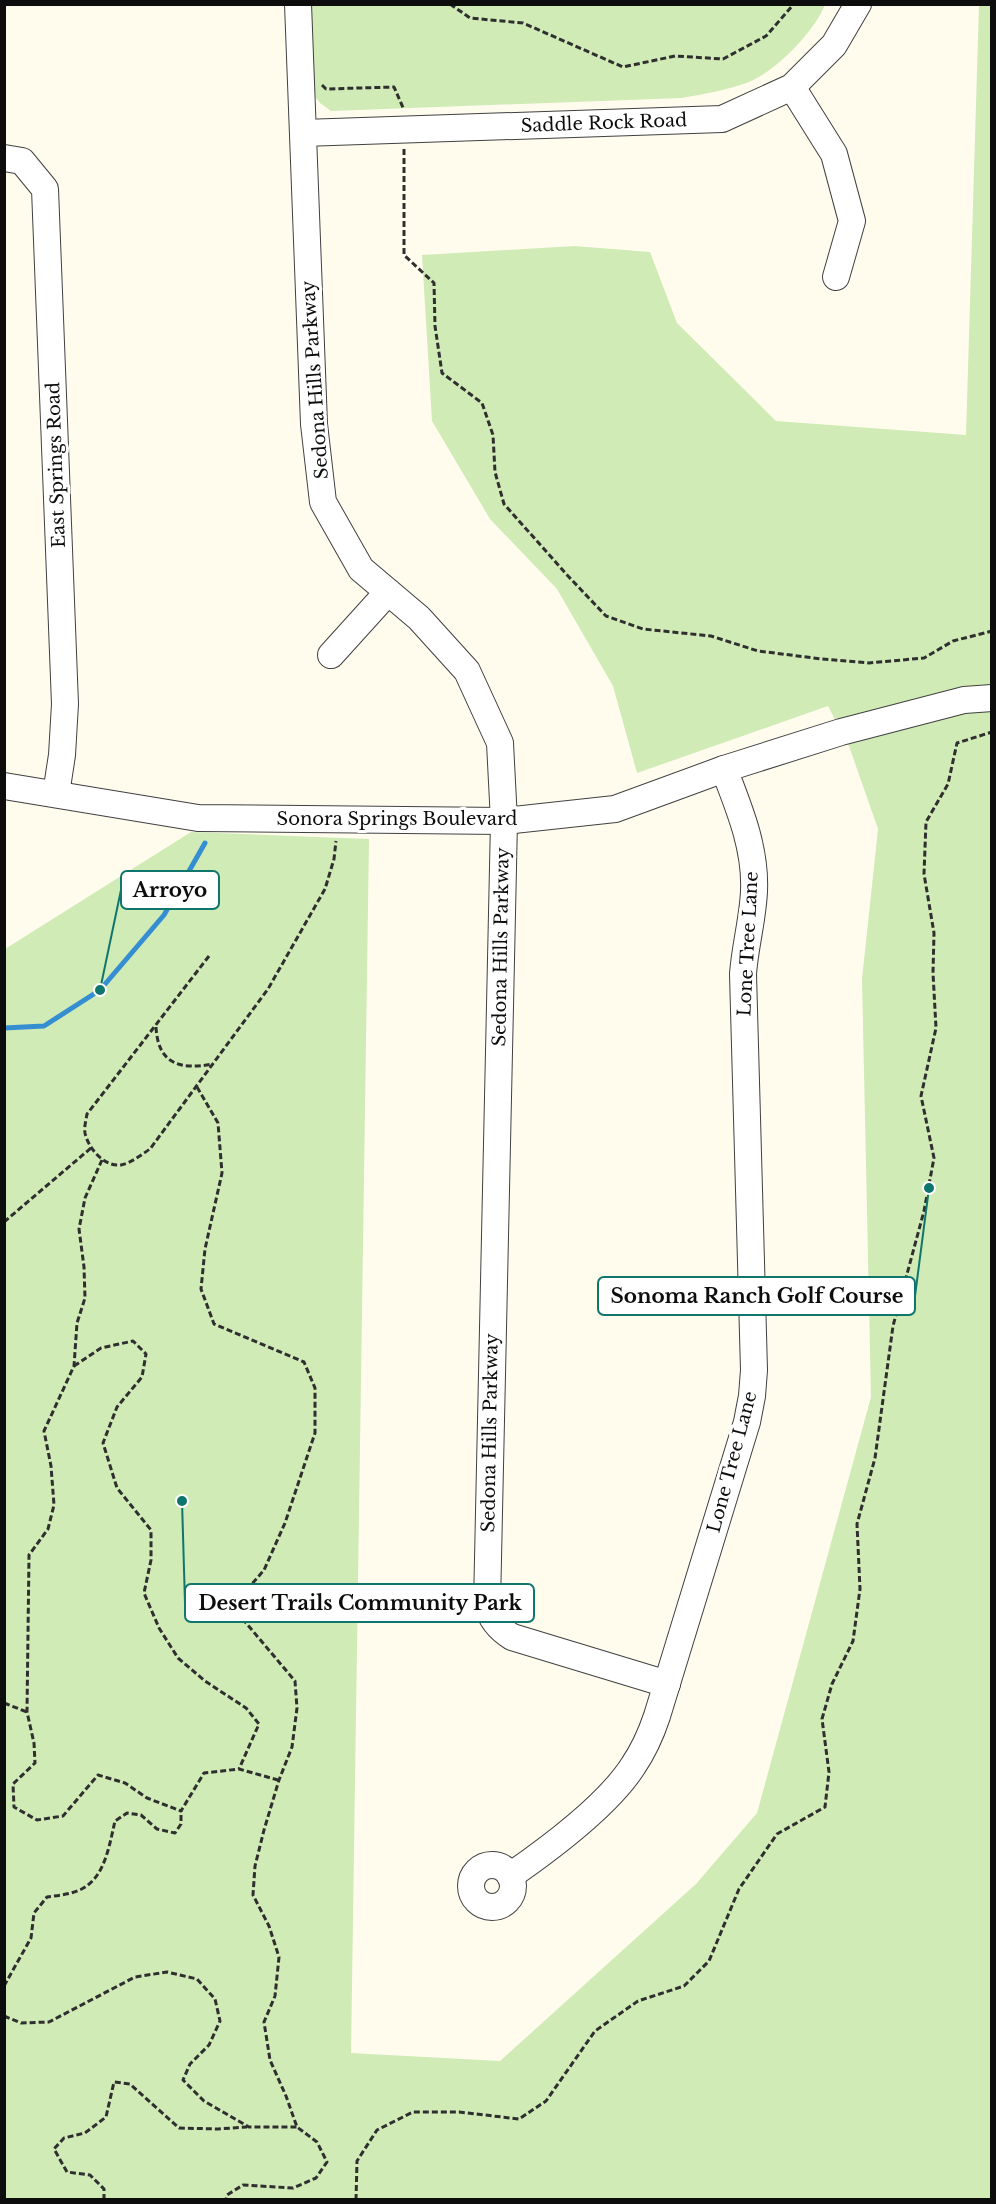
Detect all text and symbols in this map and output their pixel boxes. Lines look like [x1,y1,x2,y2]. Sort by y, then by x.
street label: Saddle Rock Road [520,109,688,137]
street label: Sedona Hills Parkway [297,279,333,480]
street label: East Springs Road [42,382,70,548]
street label: Sonora Springs Boulevard [277,808,517,830]
street label: Sedona Hills Parkway [488,847,514,1047]
callout: Arroyo [121,871,219,909]
street label: Lone Tree Lane [733,871,763,1017]
text: Arroyo [132,878,207,902]
callout: Sonoma Ranch Golf Course [598,1277,915,1315]
text: Sonoma Ranch Golf Course [610,1284,904,1308]
street label: Sedona Hills Parkway [477,1333,503,1533]
street label: Lone Tree Lane [703,1389,761,1535]
callout: Desert Trails Community Park [185,1584,534,1622]
text: Desert Trails Community Park [198,1591,523,1615]

